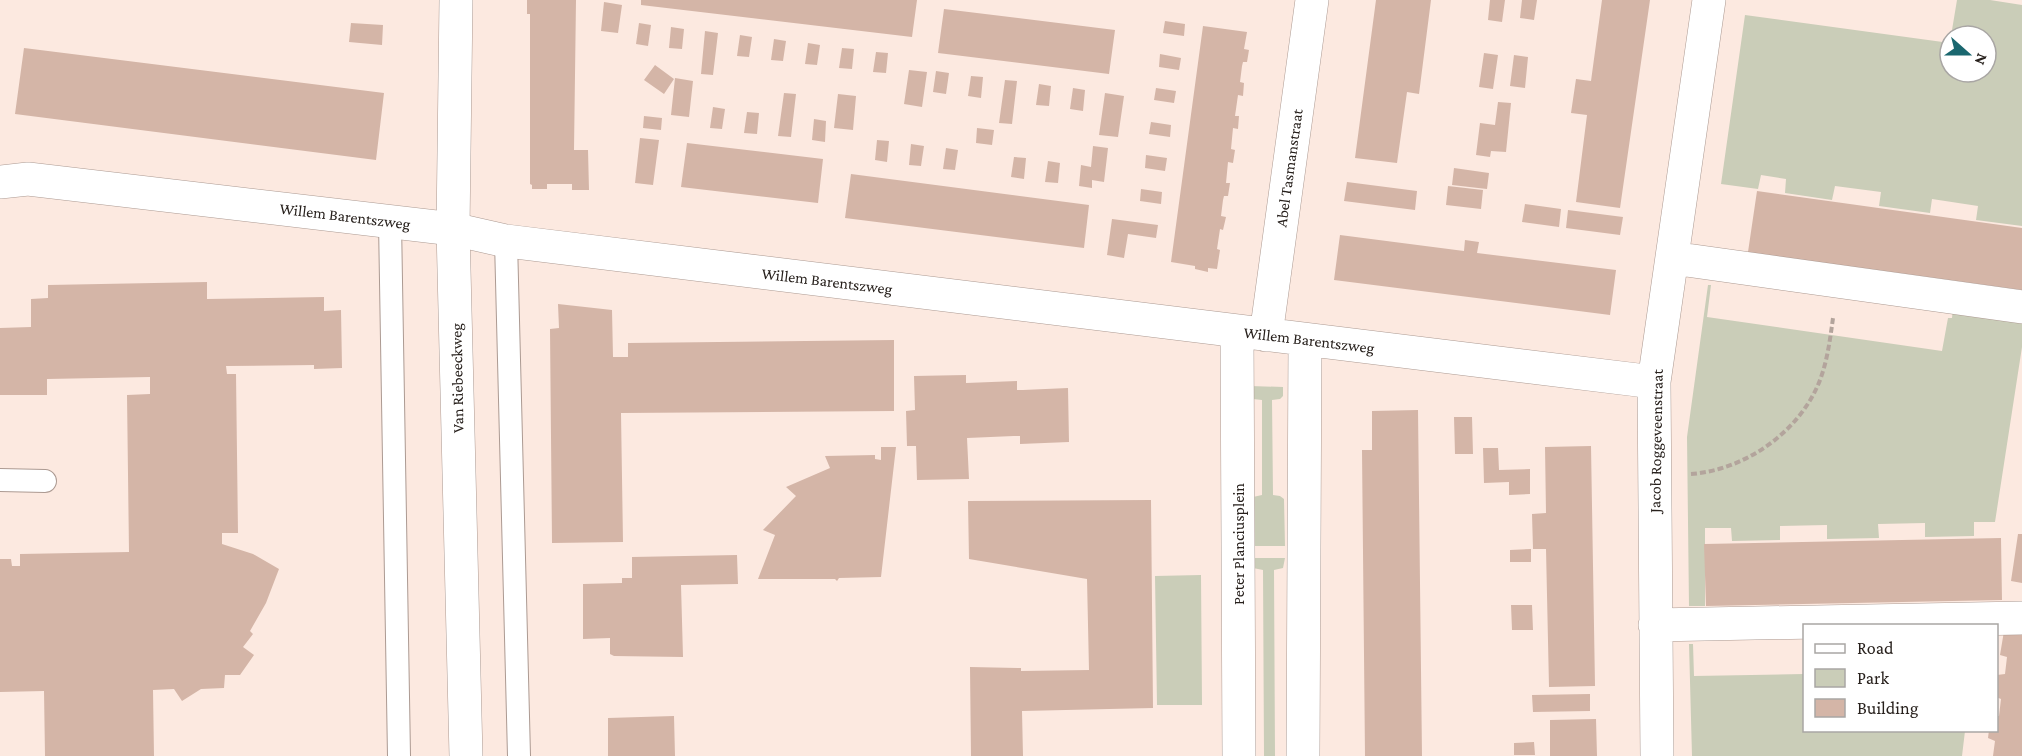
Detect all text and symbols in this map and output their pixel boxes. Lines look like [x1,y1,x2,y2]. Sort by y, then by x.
north arrow [1938,24,1998,84]
text: N [1972,51,1991,67]
street label: Abel Tasmanstraat [1272,107,1306,228]
street label: Willem Barentszweg [279,200,412,233]
street label: Willem Barentszweg [761,265,894,298]
street label: Van Riebeeckweg [448,323,467,433]
street label: Willem Barentszweg [1243,324,1376,357]
street label: Jacob Roggeveenstraat [1646,368,1667,515]
street label: Peter Planciusplein [1230,483,1248,605]
legend [1803,624,1998,732]
text: Road [1857,638,1894,658]
text: Park [1857,668,1889,688]
text: Building [1857,698,1919,718]

